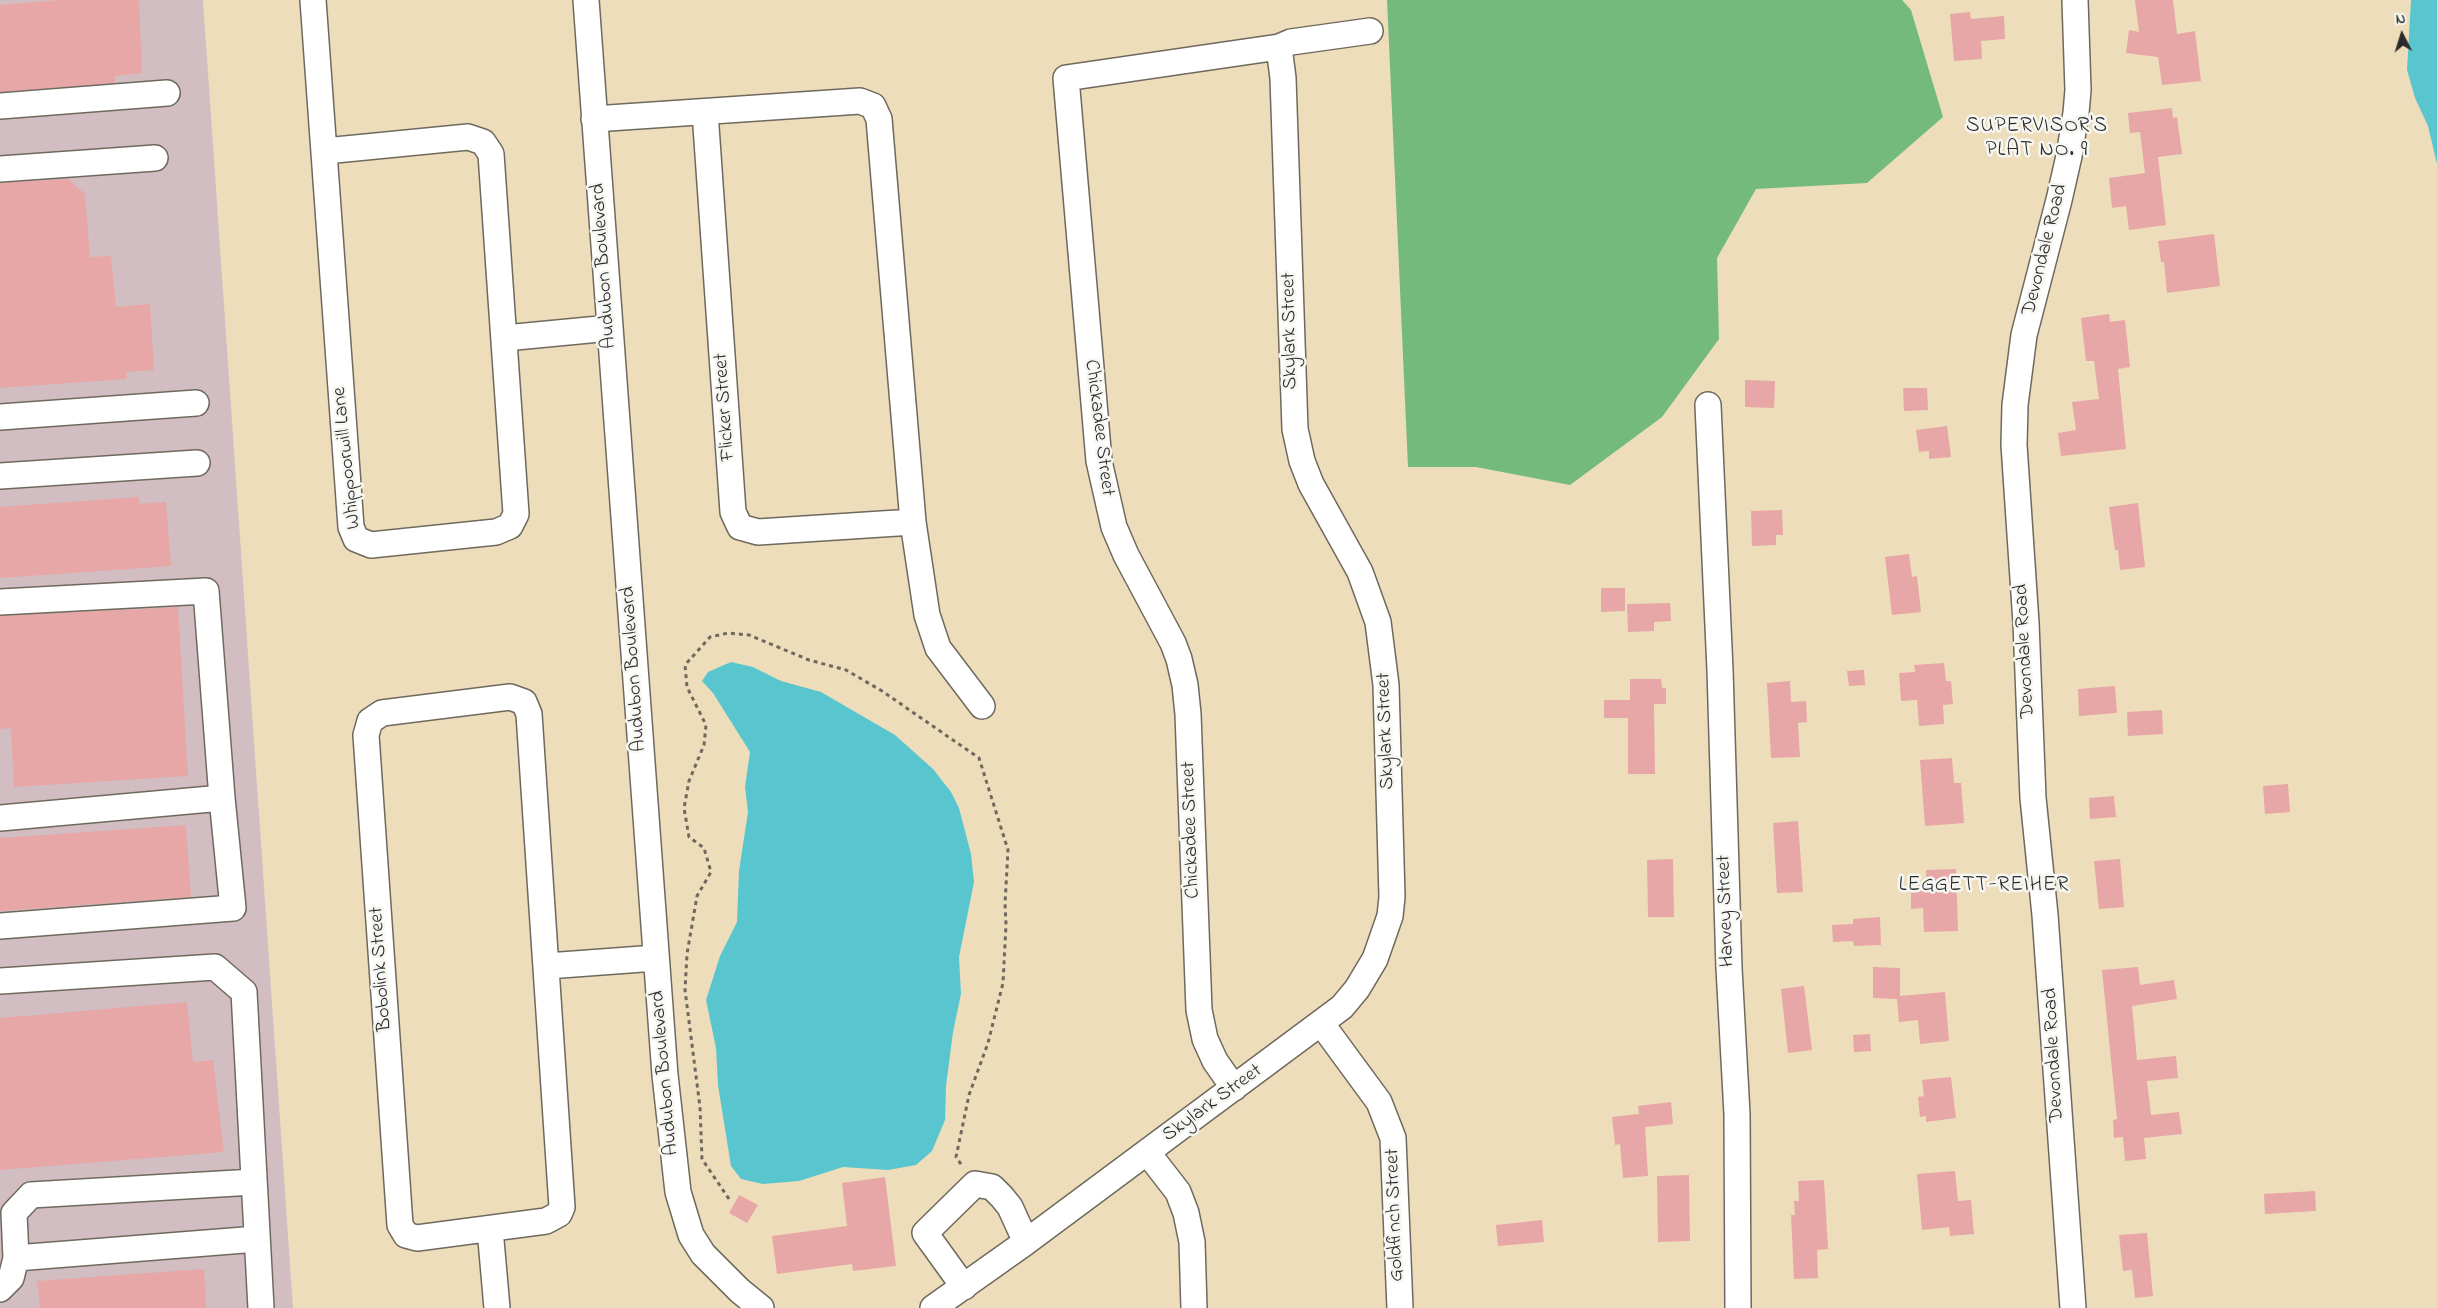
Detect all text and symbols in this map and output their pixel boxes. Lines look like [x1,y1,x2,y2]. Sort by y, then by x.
text: N [2395,9,2406,30]
north arrow [2377,10,2427,60]
district label: SUPERVISOR'S PLAT NO. 9 [1964,115,2110,165]
street label: Devondale Road [2018,182,2074,318]
street label: Audubon Boulevard [587,183,623,349]
street label: Skylark Street [1278,272,1304,390]
street label: Flicker Street [710,352,742,462]
street label: Chickadee Street [1078,359,1118,497]
street label: Whippoorwill Lane [329,386,367,530]
street label: Devondale Road [2010,583,2042,719]
street label: Audubon Boulevard [617,586,653,752]
street label: Skylark Street [1373,672,1401,790]
street label: Chickadee Street [1178,761,1206,899]
street label: Harvey Street [1713,854,1741,968]
district label: LEGGETT-REIHER [1897,874,2071,900]
street label: Bobolink Street [366,906,398,1032]
street label: Devondale Road [2039,987,2071,1123]
street label: Audubon Boulevard [647,989,685,1157]
street label: Skylark Street [1159,1060,1267,1148]
street label: Goldfinch Street [1382,1148,1410,1282]

